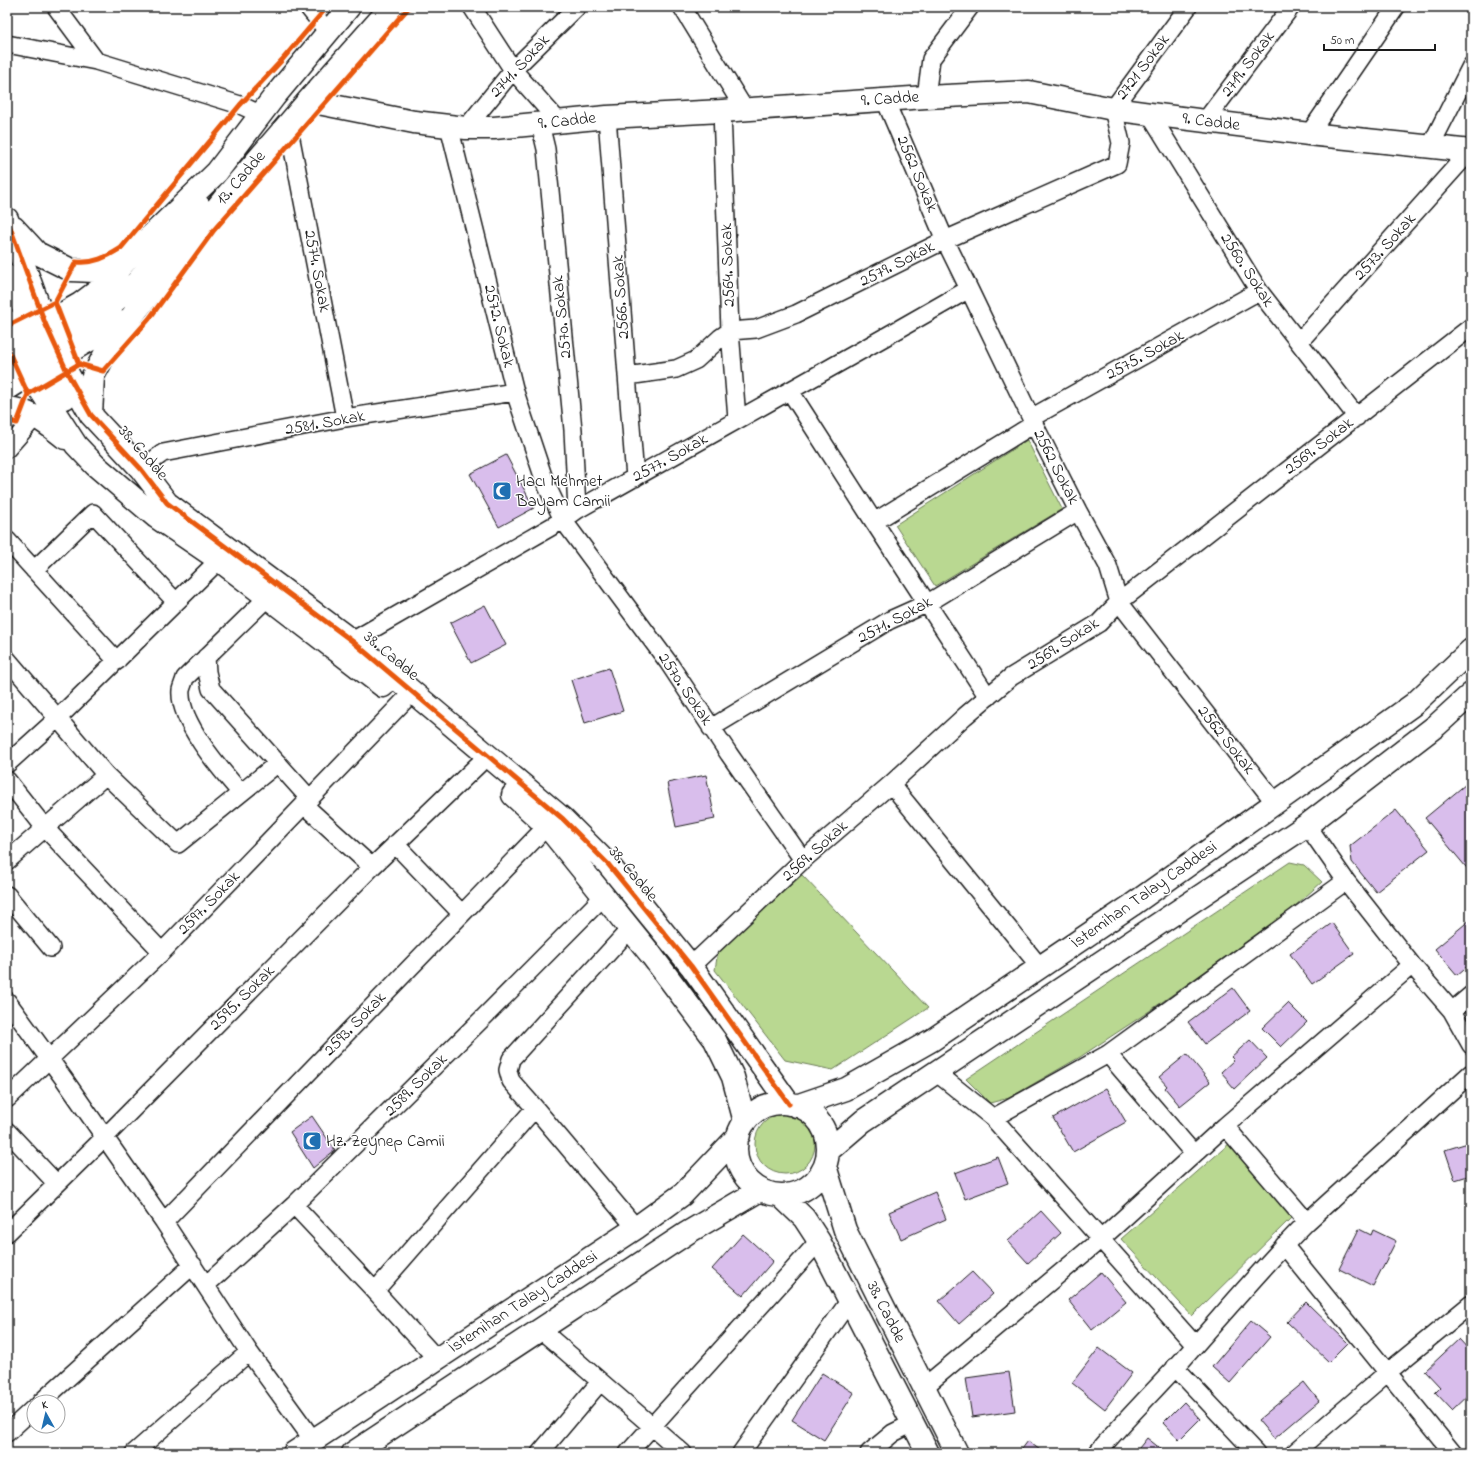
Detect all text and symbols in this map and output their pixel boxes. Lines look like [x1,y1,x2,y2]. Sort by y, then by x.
street label: 2719. Sokak [1215,25,1281,102]
scale bar [1324,26,1435,52]
street label: 2741. Sokak [484,28,556,103]
street label: 2721 Sokak [1110,28,1176,105]
text: 50 m [1330,32,1354,50]
street label: 9. Cadde [860,84,920,113]
street label: 9. Cadde [537,105,598,136]
street label: 9. Cadde [1181,106,1242,138]
street label: 2562 Sokak [890,132,945,217]
street label: 13. Cadde [210,145,272,211]
street label: 2573. Sokak [1348,207,1423,286]
street label: 2564. Sokak [714,222,742,307]
street label: 2574. Sokak [297,228,337,315]
street label: 2560. Sokak [1214,228,1281,313]
street label: 2579. Sokak [855,234,939,294]
street label: 2566. Sokak [606,254,636,340]
street label: 2570. Sokak [545,274,579,360]
street label: 2572. Sokak [477,282,522,371]
street label: 2575. Sokak [1101,323,1189,387]
street label: 2581. Sokak [283,404,368,442]
street label: 2569. Sokak [1279,411,1359,481]
street label: 38. Cadde [112,420,174,487]
street label: 2562 Sokak [1026,425,1086,510]
street label: 2577. Sokak [628,427,713,489]
place label: Hacı Mehmet Bayam Camii [515,469,611,515]
mosque icon: Hacı Mehmet Bayam Camii [491,480,513,502]
street label: 2571. Sokak [853,590,937,650]
street label: 2569. Sokak [1022,611,1105,677]
street label: 38. Cadde [358,625,425,687]
street label: 2570. Sokak [651,647,719,731]
street label: 2562 Sokak [1191,700,1261,780]
street label: 2569. Sokak [776,814,854,888]
street label: İstemihan Talay Caddesi [1066,835,1223,956]
street label: 38. Cadde [602,841,664,908]
street label: 2597. Sokak [172,865,247,941]
street label: 2595. Sokak [203,959,281,1037]
street label: 2593. Sokak [318,986,393,1062]
street label: 2589. Sokak [379,1047,454,1122]
place label: Hz. Zeynep Camii [326,1129,445,1155]
mosque icon: Hz. Zeynep Camii [301,1130,323,1152]
street label: İstemihan Talay Caddesi [443,1244,603,1361]
street label: 38. Cadde [860,1277,912,1348]
north arrow [26,1394,66,1434]
text: K [41,1397,49,1413]

